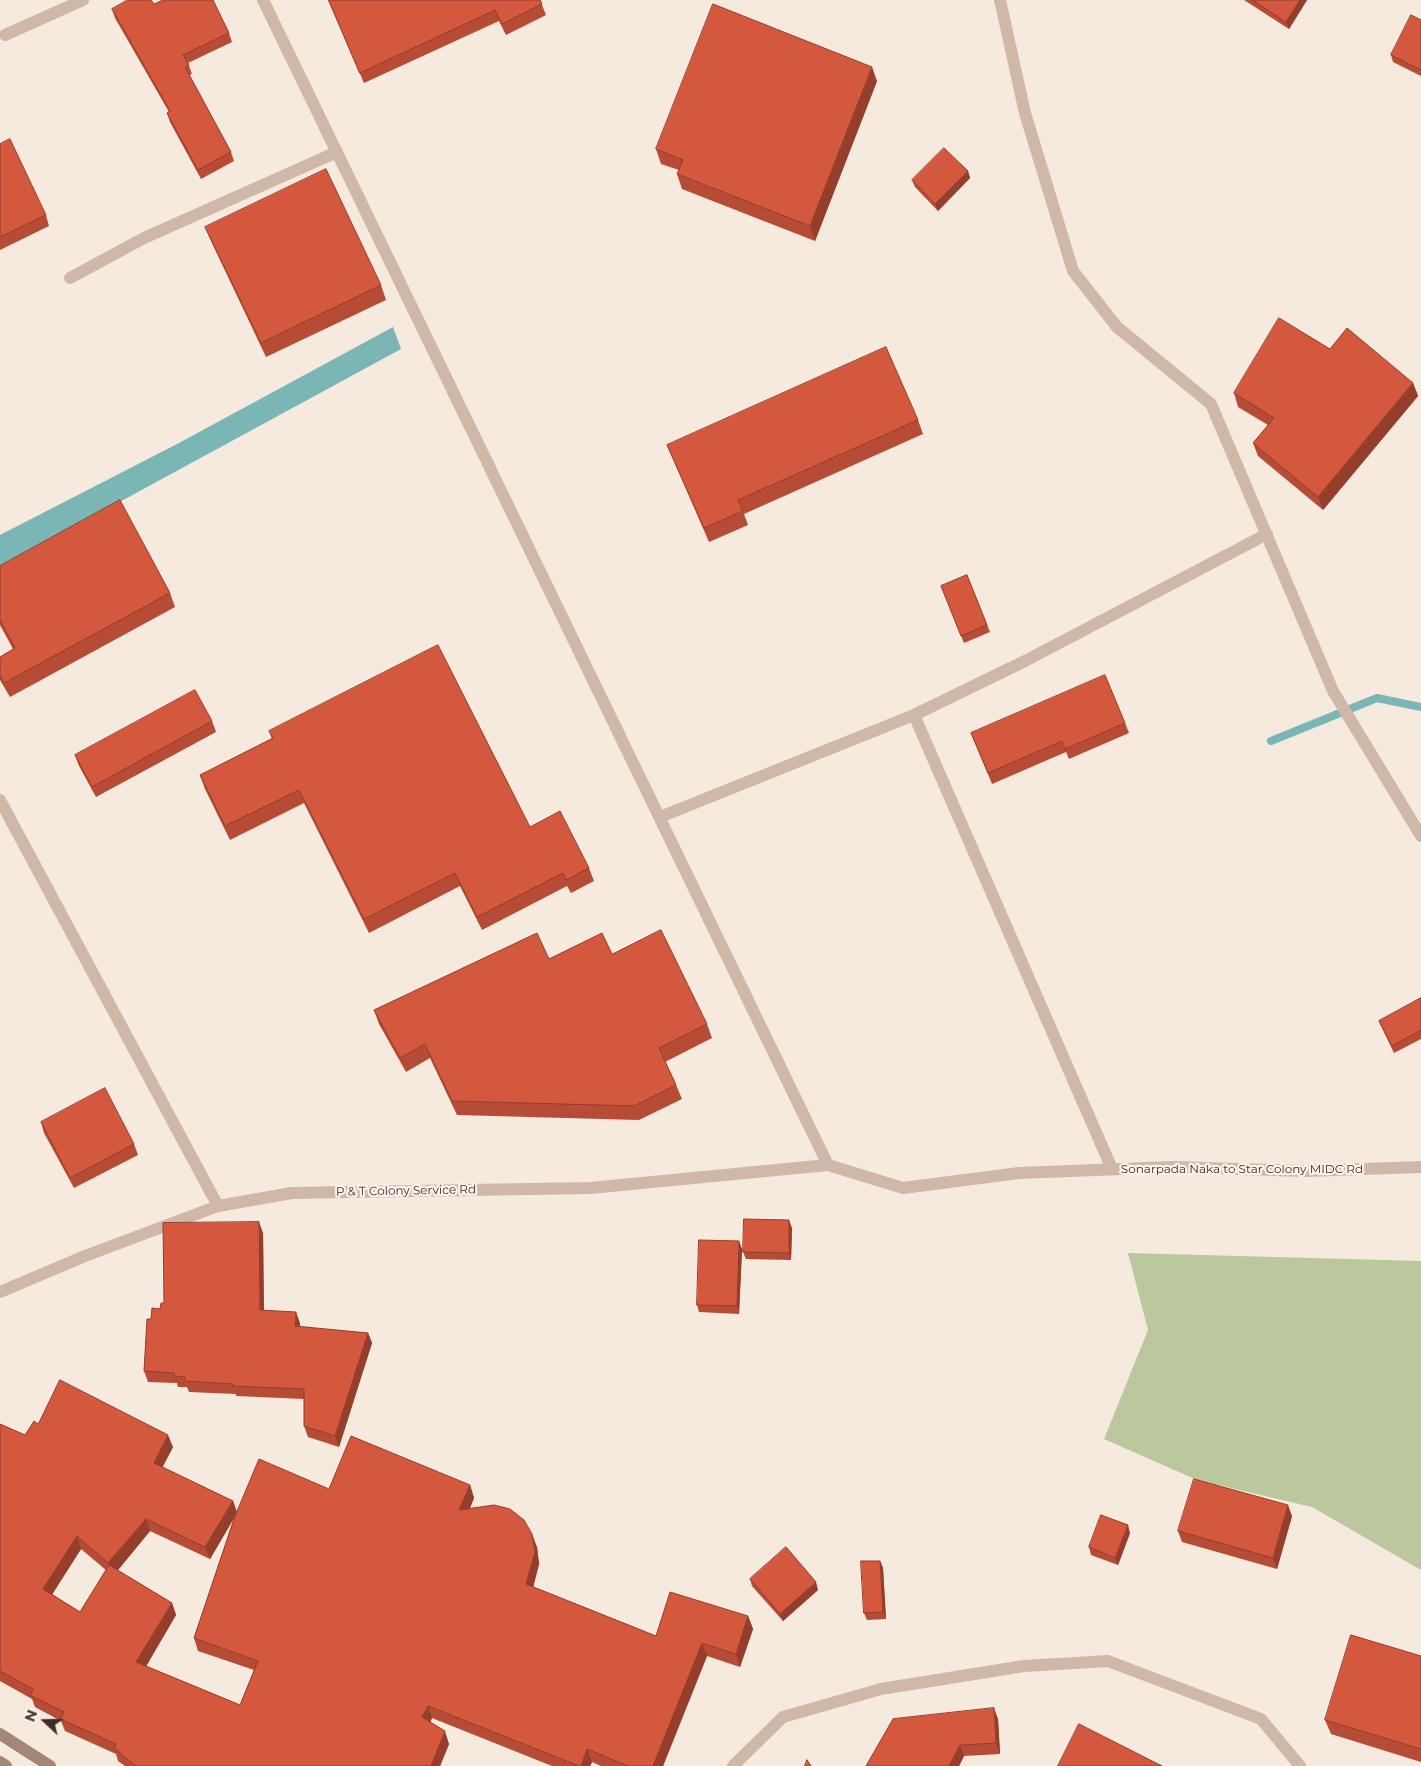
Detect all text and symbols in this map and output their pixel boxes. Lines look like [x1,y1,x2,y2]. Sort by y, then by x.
street label: Sonarpada Naka to Star Colony MIDC Rd [1121,1162,1363,1176]
street label: P & T Colony Service Rd [336,1183,476,1199]
north arrow [20,1696,70,1746]
text: N [21,1707,41,1724]

